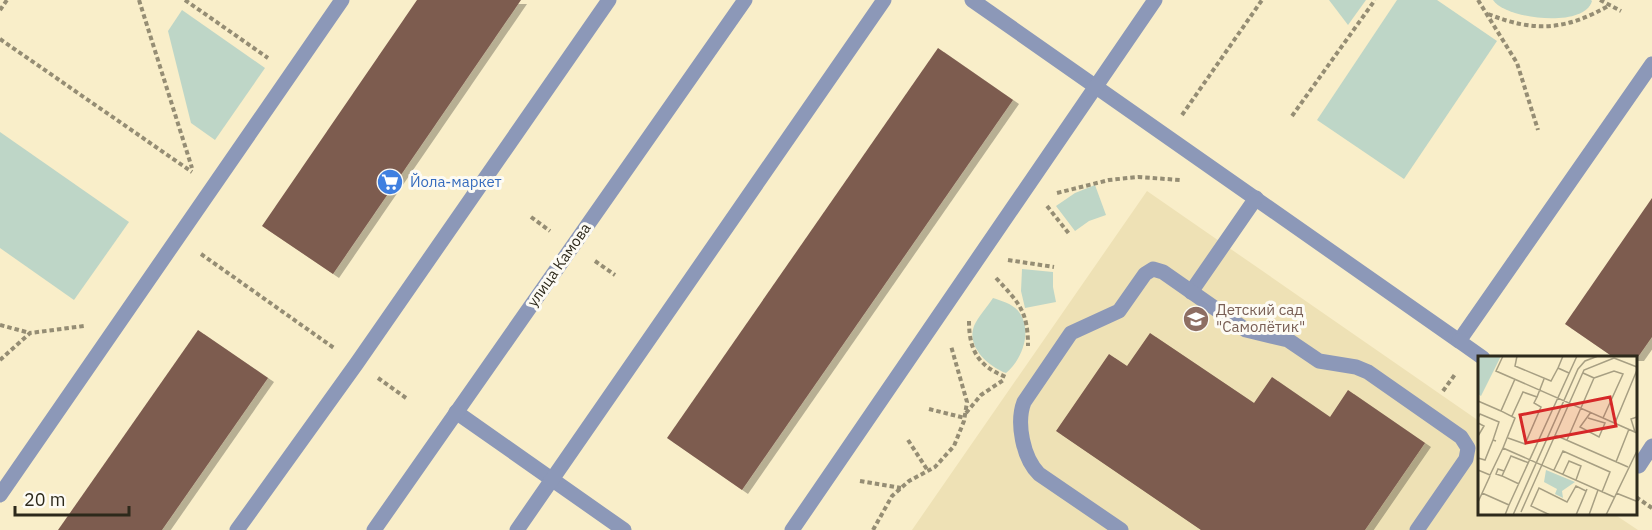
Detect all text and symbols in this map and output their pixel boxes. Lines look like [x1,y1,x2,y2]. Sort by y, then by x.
supermarket icon: Йола-маркет [375,167,405,197]
place label: Йола-маркет [410,172,502,191]
street label: улица Камова [523,219,595,310]
place label: Детский сад "Самолётик" [1216,300,1305,336]
school or university icon: Детский сад "Самолётик" [1181,304,1211,334]
inset map [1478,356,1637,515]
scale bar [15,479,129,517]
text: 20 m [24,488,66,511]

